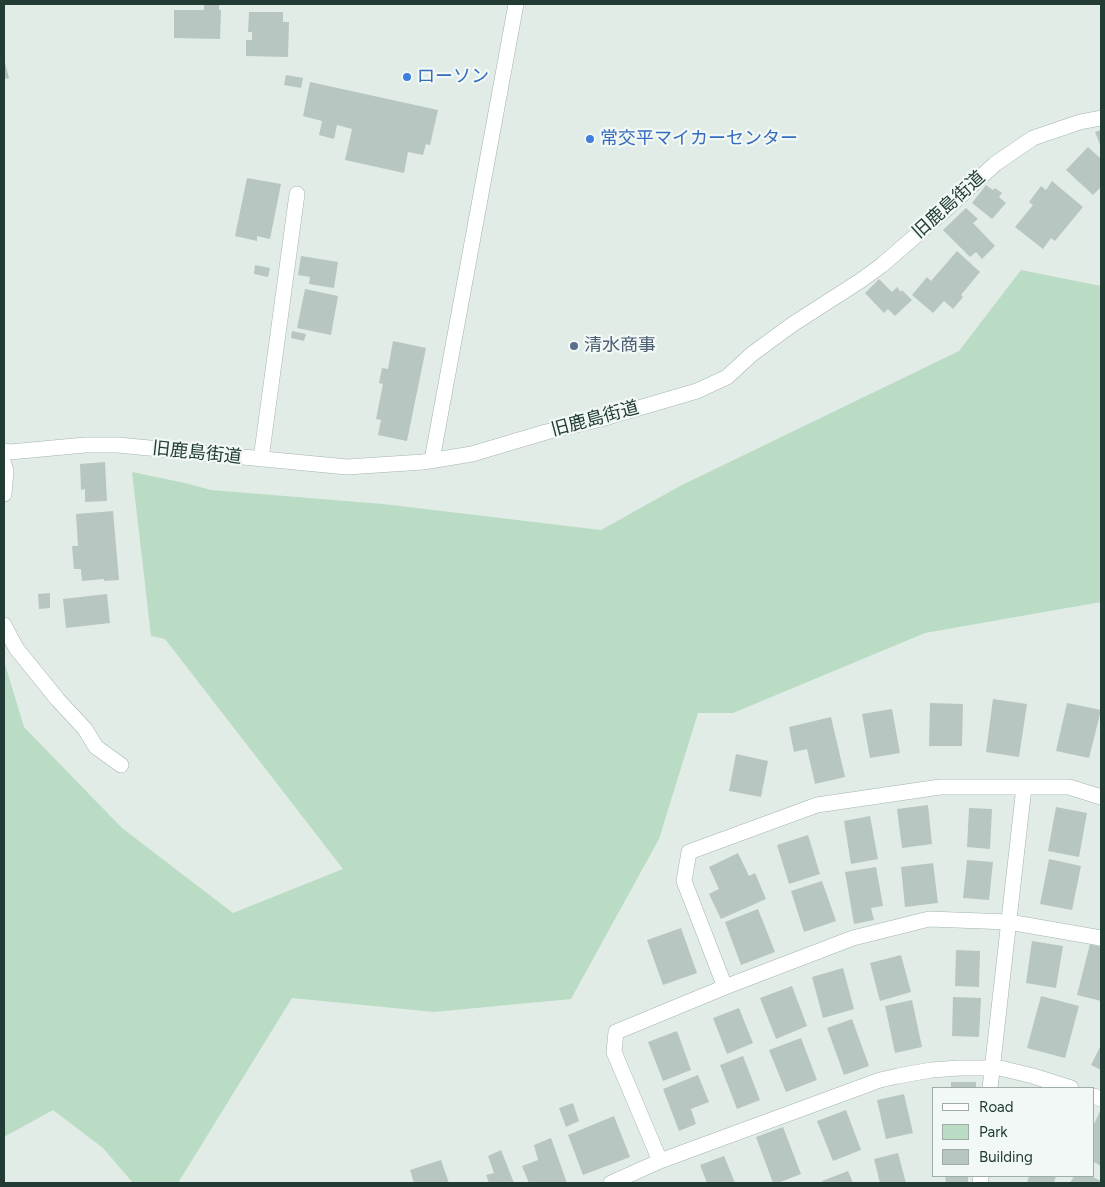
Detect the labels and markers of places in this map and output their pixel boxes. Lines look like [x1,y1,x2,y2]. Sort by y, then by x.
place label: ローソン [417,66,489,88]
marker: ローソン [401,71,413,83]
place label: 常交平マイカーセンター [600,128,798,150]
marker: 常交平マイカーセンター [584,133,596,145]
place label: 清水商事 [584,335,656,357]
marker: 清水商事 [568,340,580,352]

